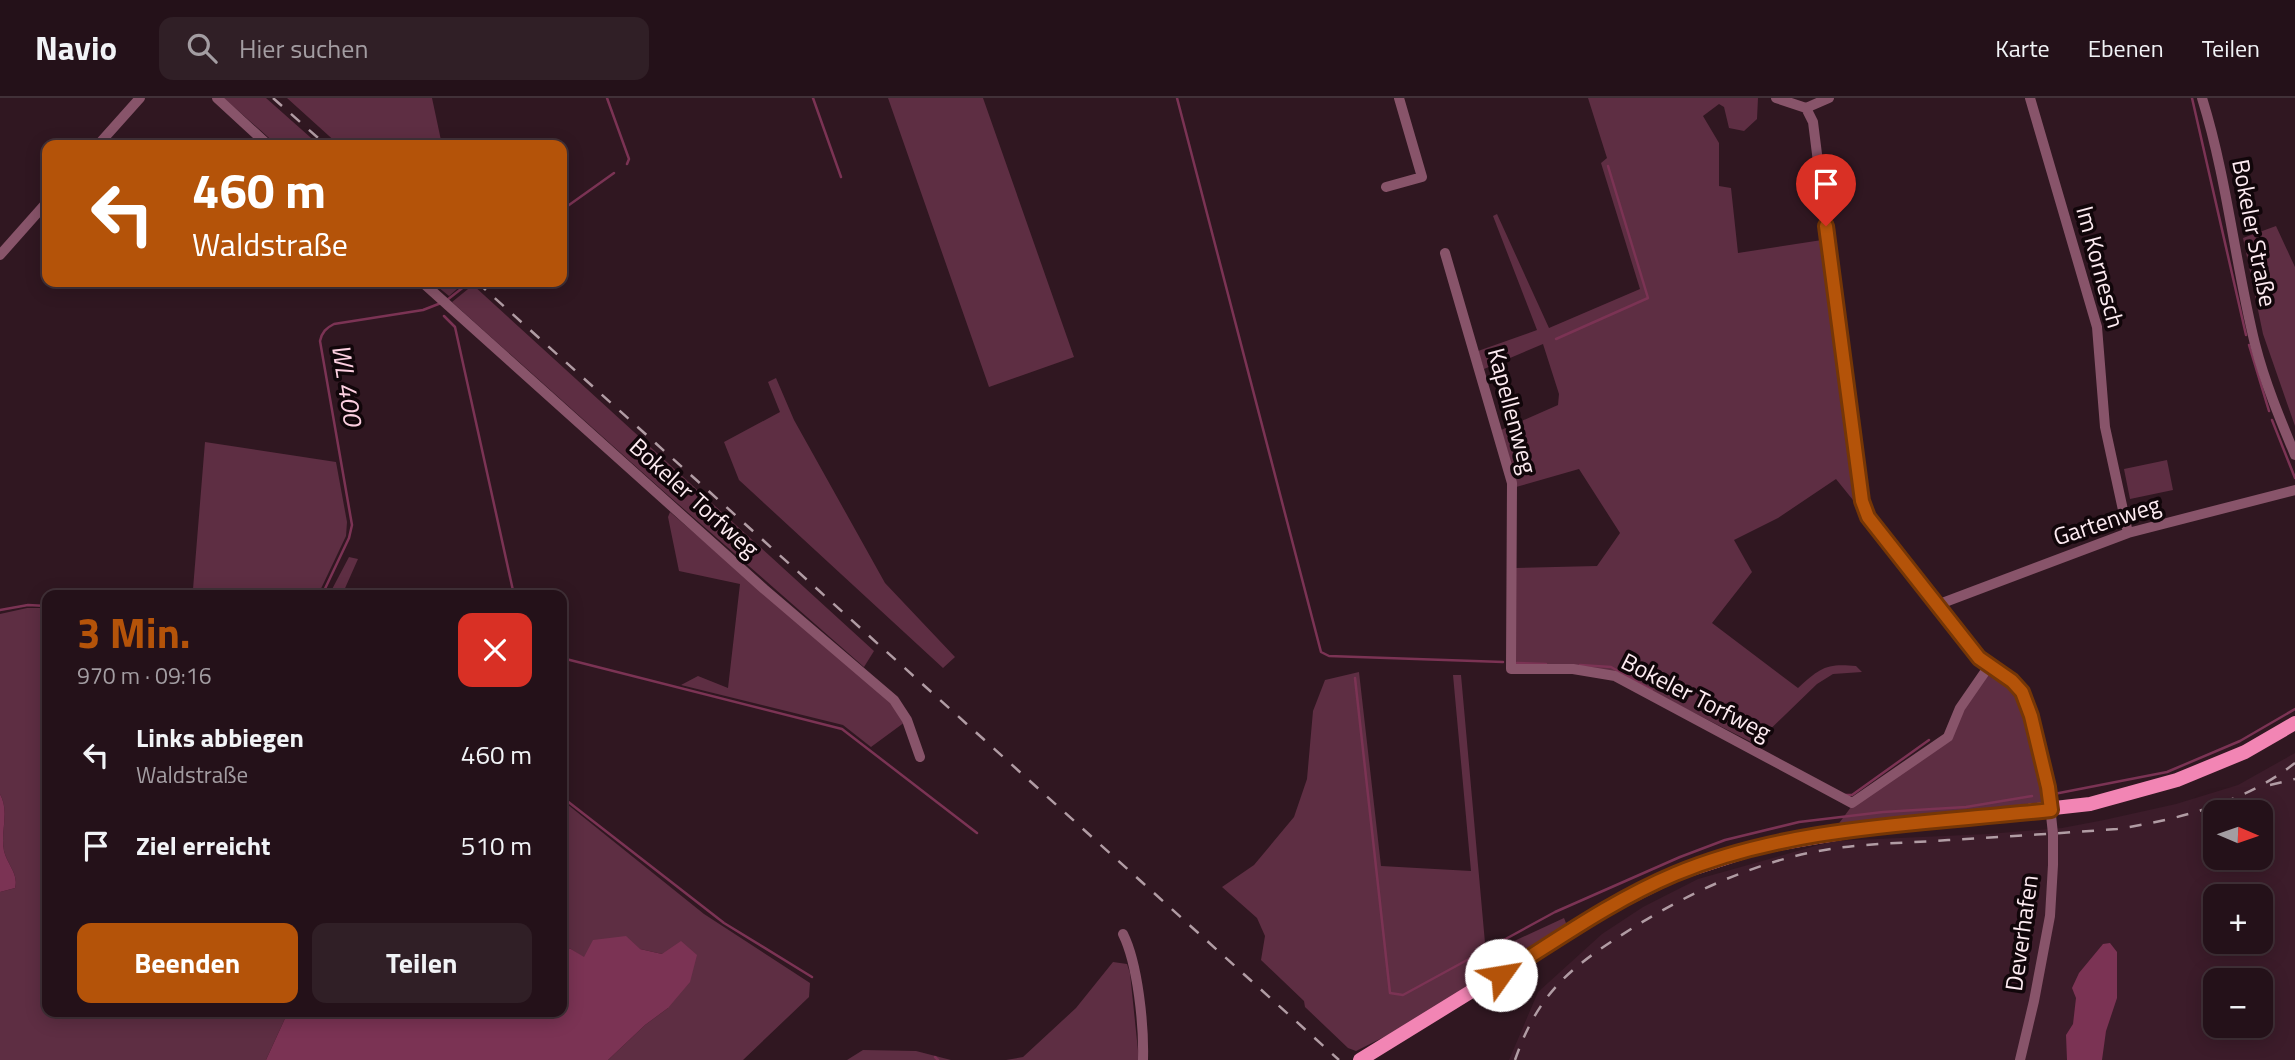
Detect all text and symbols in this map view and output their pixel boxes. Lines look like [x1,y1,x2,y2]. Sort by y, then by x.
search box [159,17,649,80]
text: Navio [35,23,117,73]
icon: search [183,29,221,67]
text: Hier suchen [239,29,368,68]
text: Karte [1995,30,2050,66]
text: Ebenen [2088,30,2164,66]
text: Teilen [2202,30,2260,66]
text: 460 m [192,152,326,227]
pin [1796,154,1856,226]
street label: Bokeler Straße [2223,156,2287,310]
icon: arrive [1807,165,1845,203]
icon: left [77,168,168,259]
street label: Im Kornesch [2067,202,2135,332]
text: Waldstraße [192,220,348,268]
water label: WL 400 [322,341,373,430]
street label: Kapellenweg [1479,344,1547,478]
street label: Bokeler Torfweg [622,429,768,566]
street label: Gartenweg [2048,486,2165,554]
text: 3 Min. [77,600,191,664]
button: close [458,613,532,687]
street label: Bokeler Torfweg [1615,643,1778,749]
text: 970 m · 09:16 [77,658,212,693]
text: Links abbiegen [136,718,304,757]
text: 460 m [461,735,532,774]
icon: left [77,736,115,774]
text: Waldstraße [136,757,248,792]
north arrow [2203,800,2273,870]
map controls [2203,800,2273,1038]
text: Ziel erreicht [136,826,271,865]
text: 510 m [461,826,532,865]
icon: arrive [77,827,115,865]
street label: Deverhafen [1995,873,2047,993]
button: + [2203,884,2273,954]
button: Beenden [77,923,298,1003]
button: Teilen [312,923,532,1003]
position arrow [1464,938,1538,1012]
button: − [2203,968,2273,1038]

